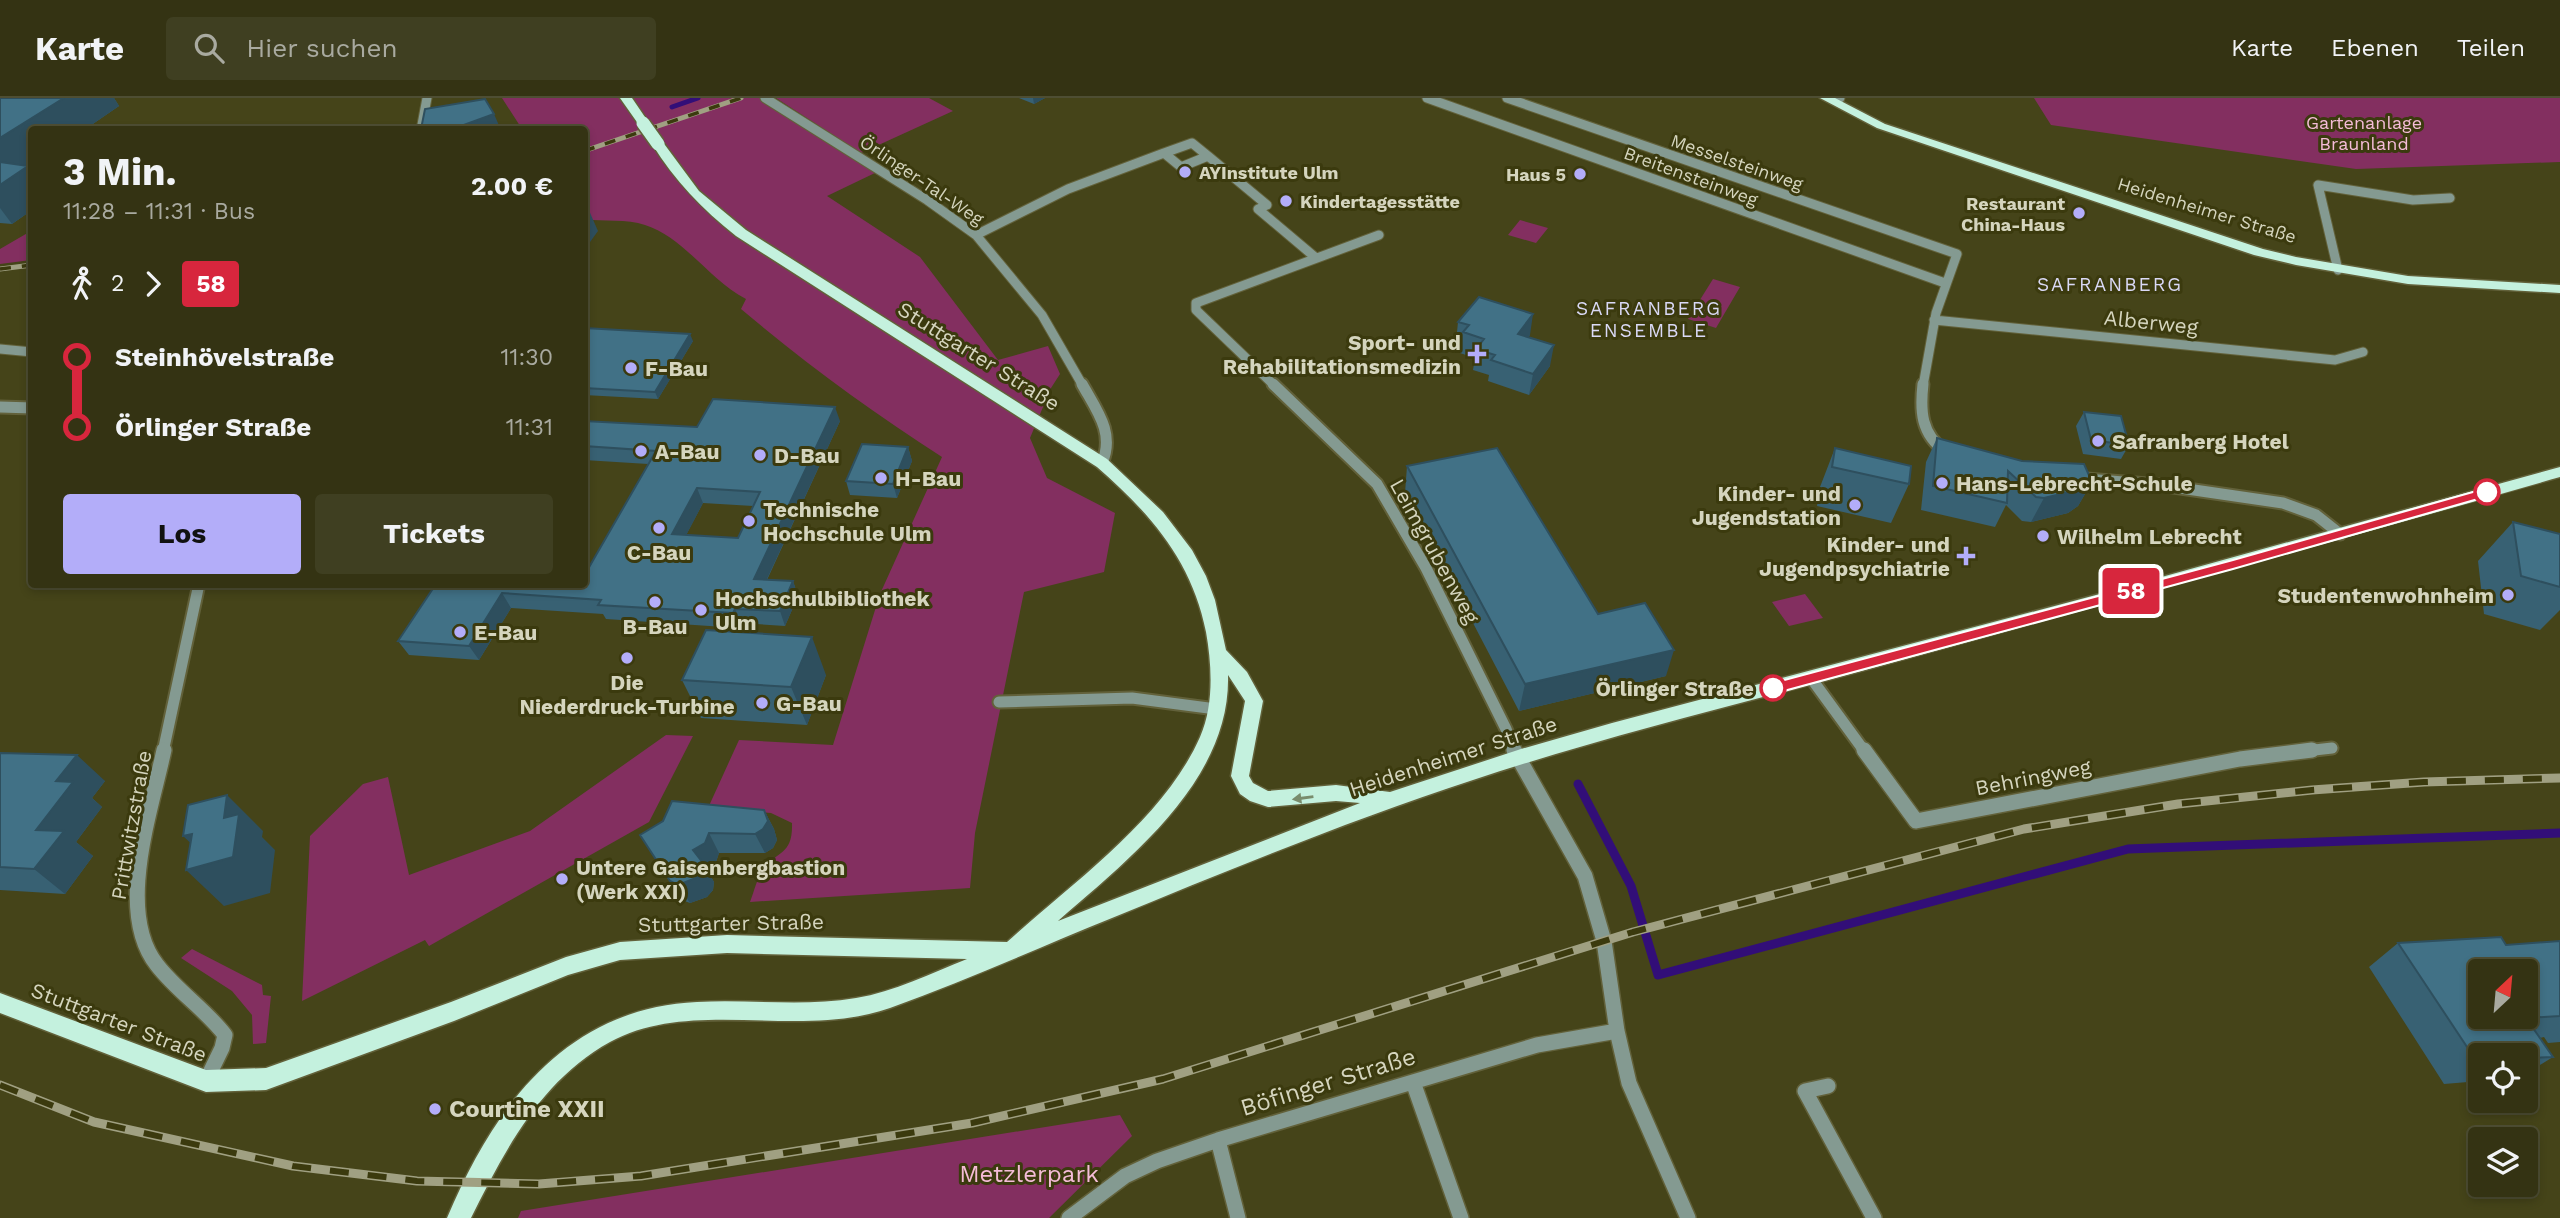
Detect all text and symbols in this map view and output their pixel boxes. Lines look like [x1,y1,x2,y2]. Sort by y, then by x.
search box [166,17,656,80]
text: Karte [35,29,124,68]
icon: search [190,29,228,67]
text: Hier suchen [246,33,398,63]
text: Karte [2231,34,2293,62]
text: Ebenen [2331,34,2419,62]
text: Teilen [2457,34,2525,62]
park label: Gartenanlage Braunland [2306,112,2422,154]
street label: Messelsteinweg [1668,130,1806,195]
street label: Örlinger-Tal-Weg [856,131,988,229]
street label: Breitensteinweg [1621,142,1761,210]
text: 3 Min. [63,150,177,194]
place label: AYInstitute Ulm [1199,162,1339,183]
marker: AYInstitute Ulm [1177,164,1193,180]
place label: Haus 5 [1506,164,1566,185]
marker: Haus 5 [1572,166,1588,182]
text: 2.00 € [471,171,553,201]
street label: Heidenheimer Straße [2115,173,2299,247]
place label: Kindertagesstätte [1300,191,1460,212]
marker: Kindertagesstätte [1278,193,1294,209]
place label: Restaurant China-Haus [1961,193,2065,235]
text: 11:28 – 11:31 · Bus [63,198,255,225]
marker: Restaurant China-Haus [2071,205,2087,221]
icon: walk [63,265,101,303]
icon: forward [134,265,172,303]
text: 2 [111,270,124,297]
text: 58 [196,270,225,298]
district label: SAFRANBERG [2037,273,2183,296]
street label: Stuttgarter Straße [893,296,1065,416]
district label: SAFRANBERG ENSEMBLE [1576,297,1722,342]
street label: Alberweg [2103,305,2200,339]
place label: Sport- und Rehabilitationsmedizin [1223,330,1461,379]
text: Steinhövelstraße [115,342,334,372]
text: 11:30 [501,344,553,371]
marker: Sport- und Rehabilitationsmedizin [1467,344,1487,364]
place label: F-Bau [645,356,708,381]
marker: F-Bau [623,360,639,376]
text: Örlinger Straße [115,412,311,442]
text: 11:31 [506,414,553,441]
place label: Safranberg Hotel [2112,429,2289,454]
marker: Safranberg Hotel [2090,433,2106,449]
place label: A-Bau [655,439,719,464]
marker: A-Bau [633,443,649,459]
place label: D-Bau [774,443,840,468]
marker: D-Bau [752,447,768,463]
place label: H-Bau [895,466,961,491]
marker: H-Bau [873,470,889,486]
place label: Hans-Lebrecht-Schule [1956,471,2193,496]
street label: Leimgrubenweg [1385,474,1485,628]
marker: Hans-Lebrecht-Schule [1934,475,1950,491]
unlabelled marker [2474,479,2500,505]
place label: Kinder- und Jugendstation [1692,481,1841,530]
button: Los [63,494,301,574]
button: Tickets [315,494,553,574]
place label: Technische Hochschule Ulm [763,497,932,546]
marker: Kinder- und Jugendstation [1847,497,1863,513]
marker: Technische Hochschule Ulm [741,513,757,529]
marker: C-Bau [651,520,667,536]
place label: Wilhelm Lebrecht [2057,524,2242,549]
marker: Wilhelm Lebrecht [2035,528,2051,544]
place label: Kinder- und Jugendpsychiatrie [1759,532,1950,581]
place label: C-Bau [627,540,691,565]
marker: Kinder- und Jugendpsychiatrie [1956,546,1976,566]
line badge: 58 [2100,568,2162,614]
text: 58 [2116,577,2146,605]
place label: Studentenwohnheim [2277,583,2494,608]
place label: Hochschulbibliothek Ulm [715,586,930,635]
marker: Studentenwohnheim [2500,587,2516,603]
marker: B-Bau [647,594,663,610]
marker: Hochschulbibliothek Ulm [693,602,709,618]
place label: B-Bau [623,614,687,639]
place label: E-Bau [474,620,537,645]
marker: E-Bau [452,624,468,640]
marker: Die Niederdruck-Turbine [619,650,635,666]
place label: Die Niederdruck-Turbine [519,670,735,719]
marker: Örlinger Straße [1760,675,1786,701]
place label: Örlinger Straße [1595,676,1754,701]
place label: G-Bau [776,691,842,716]
marker: G-Bau [754,695,770,711]
street label: Heidenheimer Straße [1346,711,1560,801]
street label: Prittwitzstraße [106,748,156,902]
street label: Behringweg [1973,753,2094,800]
one-way arrow [1292,792,1314,803]
place label: Untere Gaisenbergbastion (Werk XXI) [576,855,845,904]
marker: Untere Gaisenbergbastion (Werk XXI) [554,871,570,887]
street label: Stuttgarter Straße [638,909,824,937]
north arrow [2468,959,2538,1029]
map controls [2468,959,2538,1197]
street label: Stuttgarter Straße [28,977,210,1067]
street label: Böfinger Straße [1237,1042,1419,1122]
button: locate [2468,1043,2538,1113]
place label: Courtine XXII [449,1095,605,1123]
marker: Courtine XXII [427,1101,443,1117]
button: layers [2468,1127,2538,1197]
park label: Metzlerpark [959,1160,1099,1188]

